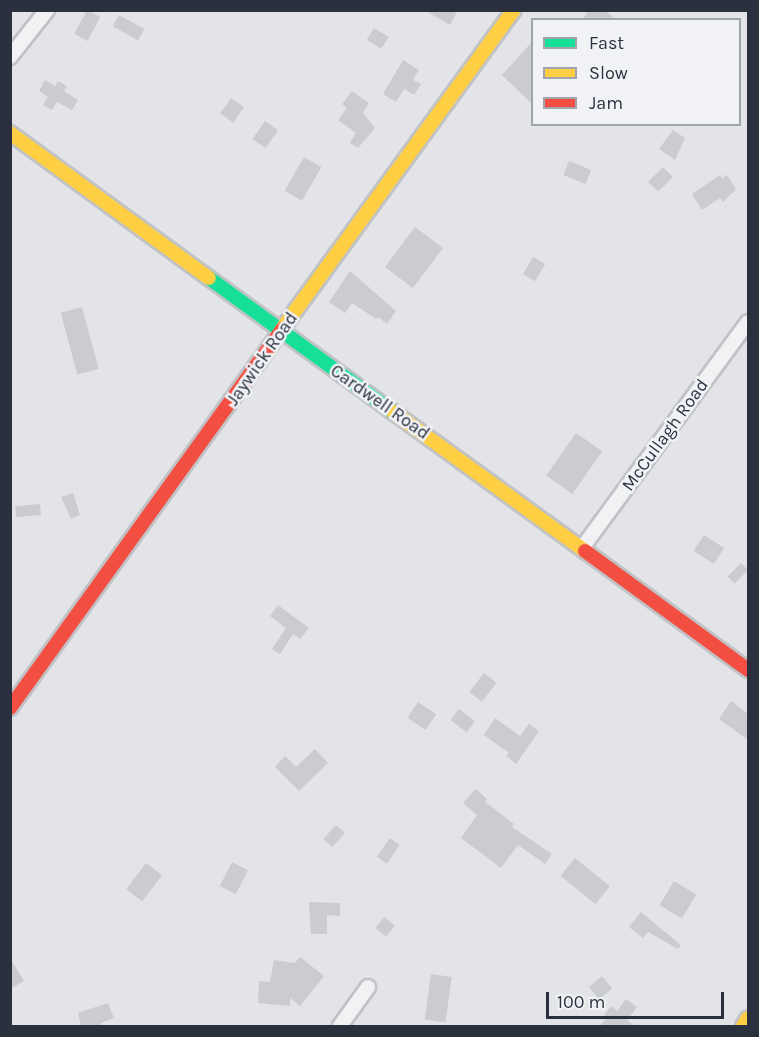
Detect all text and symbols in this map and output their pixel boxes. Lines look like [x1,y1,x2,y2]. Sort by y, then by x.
legend [531,18,741,126]
text: Fast [589,32,624,54]
text: Slow [589,62,628,84]
text: Jam [589,92,623,114]
street label: Jaywick Road [222,308,302,410]
street label: Cardwell Road [326,360,434,444]
street label: McCullagh Road [617,375,713,495]
scale bar [549,980,728,1018]
text: 100 m [557,991,605,1013]

